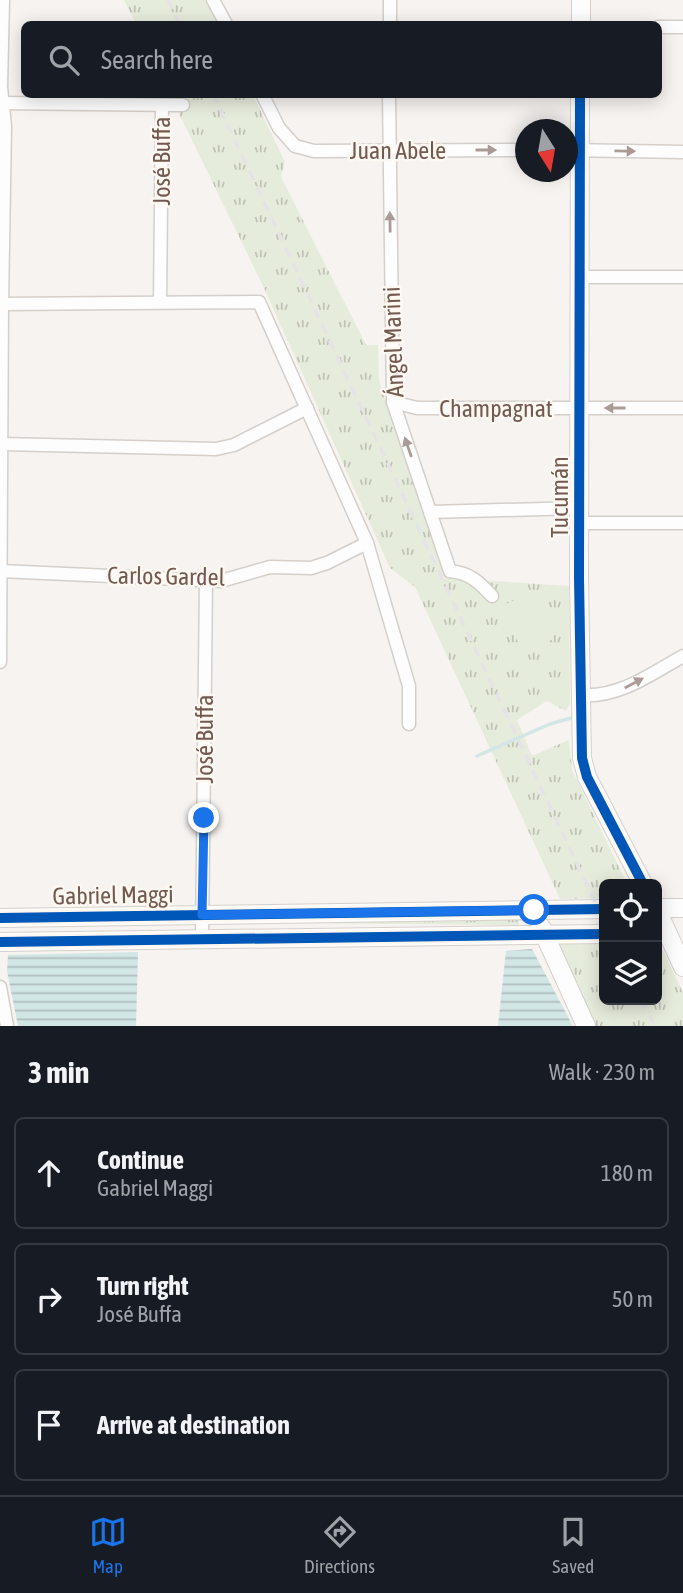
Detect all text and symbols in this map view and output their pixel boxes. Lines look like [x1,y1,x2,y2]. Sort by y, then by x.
search box [21,21,662,98]
icon: search [45,41,83,79]
text: Search here [101,45,213,75]
street label: José Buffa [148,117,175,205]
north arrow [515,119,578,182]
street label: Juan Abele [350,137,446,164]
one-way arrow [475,144,497,156]
one-way arrow [614,145,636,157]
one-way arrow [384,211,395,233]
street label: Ángel Marini [378,286,408,398]
street label: Champagnat [439,395,553,422]
one-way arrow [604,402,626,414]
one-way arrow [402,437,413,458]
street label: Tucumán [546,456,573,538]
street label: Carlos Gardel [107,561,226,591]
one-way arrow [624,677,644,689]
street label: José Buffa [191,695,218,783]
route end [188,802,219,833]
map controls [599,879,662,1005]
button: locate [599,879,662,942]
street label: Gabriel Maggi [52,880,174,910]
route start [518,894,549,925]
button: layers [599,942,662,1005]
text: 3 min [28,1055,89,1089]
text: Walk · 230 m [549,1059,655,1085]
text: Continue [97,1145,184,1175]
icon: ahead [30,1154,68,1192]
text: 180 m [601,1160,653,1186]
text: Gabriel Maggi [97,1175,213,1201]
text: Turn right [97,1271,188,1301]
icon: right [30,1280,68,1318]
text: 50 m [612,1286,653,1312]
text: José Buffa [97,1301,182,1327]
icon: arrive [30,1406,68,1444]
text: Arrive at destination [97,1410,290,1440]
tab: Map [89,1513,127,1577]
tab: Directions [304,1513,375,1577]
tab: Saved [552,1513,594,1577]

